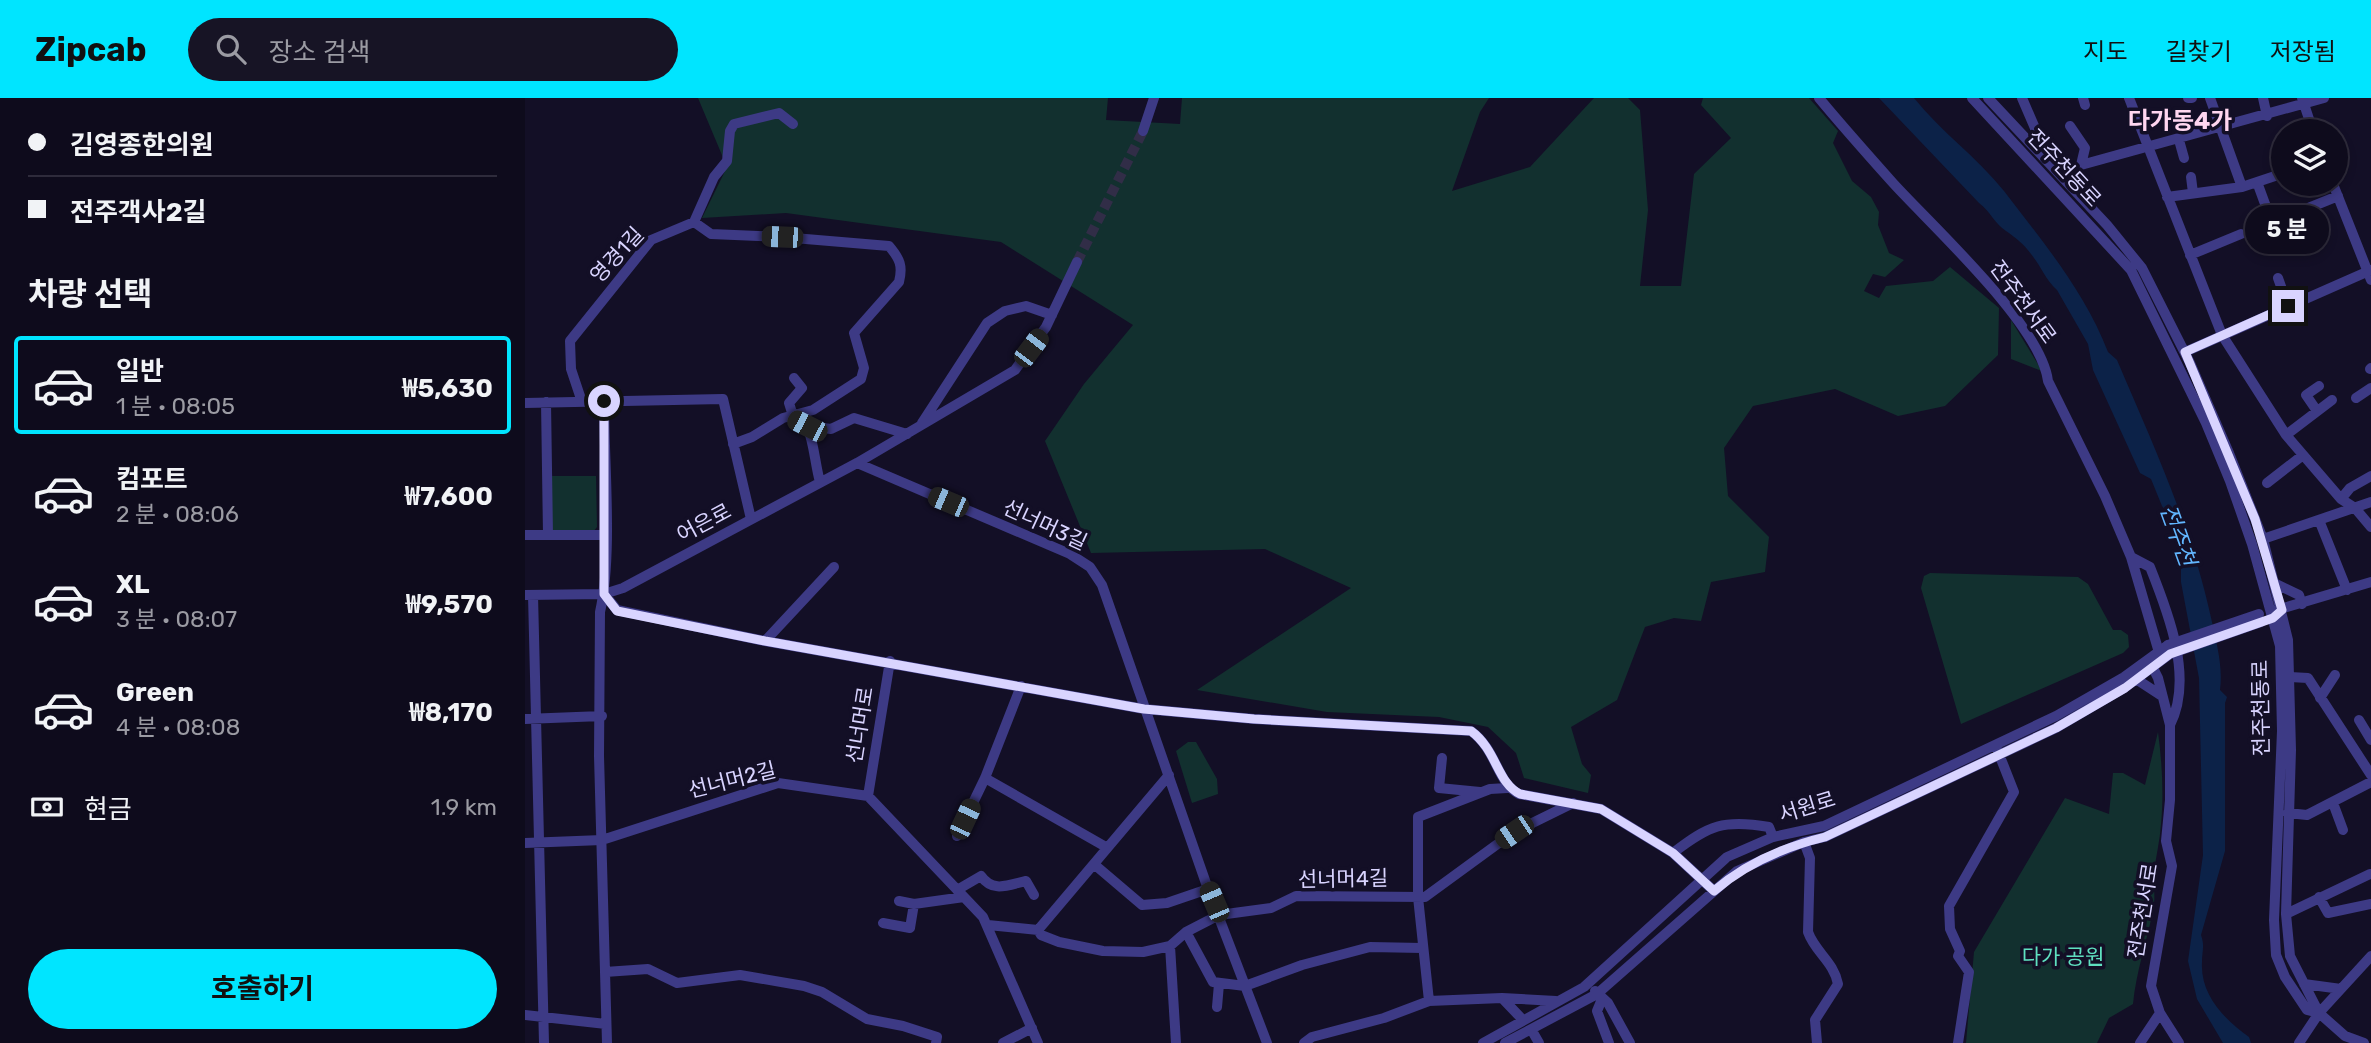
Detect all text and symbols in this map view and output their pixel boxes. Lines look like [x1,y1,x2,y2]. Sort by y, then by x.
search box [188,18,678,81]
text: Zipcab [35,30,146,69]
icon: search [212,30,250,68]
text: 장소 검색 [268,37,371,68]
text: 지도 [2083,38,2128,66]
text: 길찾기 [2166,38,2232,66]
text: 저장됨 [2270,38,2336,66]
district label: 다가동4가 [2128,107,2232,135]
map controls [2271,119,2348,196]
button: layers [2271,119,2348,196]
street label: 전주천동로 [2022,124,2106,212]
text: 김영종한의원 [70,130,214,161]
text: 전주객사2길 [70,197,207,228]
callout: 5 분 [2246,204,2330,254]
text: 5 분 [2267,215,2307,243]
street label: 영경1길 [585,222,649,288]
car [761,226,804,248]
street label: 전주천서로 [1985,255,2062,348]
text: 차량 선택 [28,275,153,313]
route end [2272,290,2304,322]
car [1010,325,1053,371]
icon: car [32,354,95,417]
text: 일반 [116,356,164,387]
text: ₩5,630 [402,373,493,404]
route start [588,385,620,417]
text: 1 분 · 08:05 [116,392,235,420]
car [784,407,831,445]
icon: car [32,462,95,525]
text: 컴포트 [116,464,188,495]
text: ₩7,600 [405,481,493,512]
car [925,484,972,520]
street label: 선너머3길 [999,494,1091,555]
street label: 어은로 [672,498,735,547]
text: 2 분 · 08:06 [116,500,239,528]
water label: 전주천 [2154,500,2203,572]
text: XL [116,569,149,600]
icon: car [32,570,95,633]
text: ₩9,570 [406,589,493,620]
text: 3 분 · 08:07 [116,605,237,633]
street label: 전주천동로 [2247,659,2274,757]
text: Green [116,677,194,708]
icon: car [32,678,95,741]
street label: 선너머로 [841,685,878,765]
text: ₩8,170 [409,697,493,728]
text: 4 분 · 08:08 [116,713,240,741]
street label: 선너머2길 [685,757,778,802]
street label: 서원로 [1775,786,1838,827]
icon: cash [28,788,66,826]
text: 1.9 km [431,793,497,821]
text: 현금 [84,794,132,825]
car [947,796,984,842]
car [1491,812,1538,852]
street label: 전주천서로 [2123,861,2162,961]
street label: 선너머4길 [1298,865,1388,892]
car [1197,879,1232,925]
park label: 다가 공원 [2022,944,2104,969]
button: 호출하기 [28,949,497,1029]

